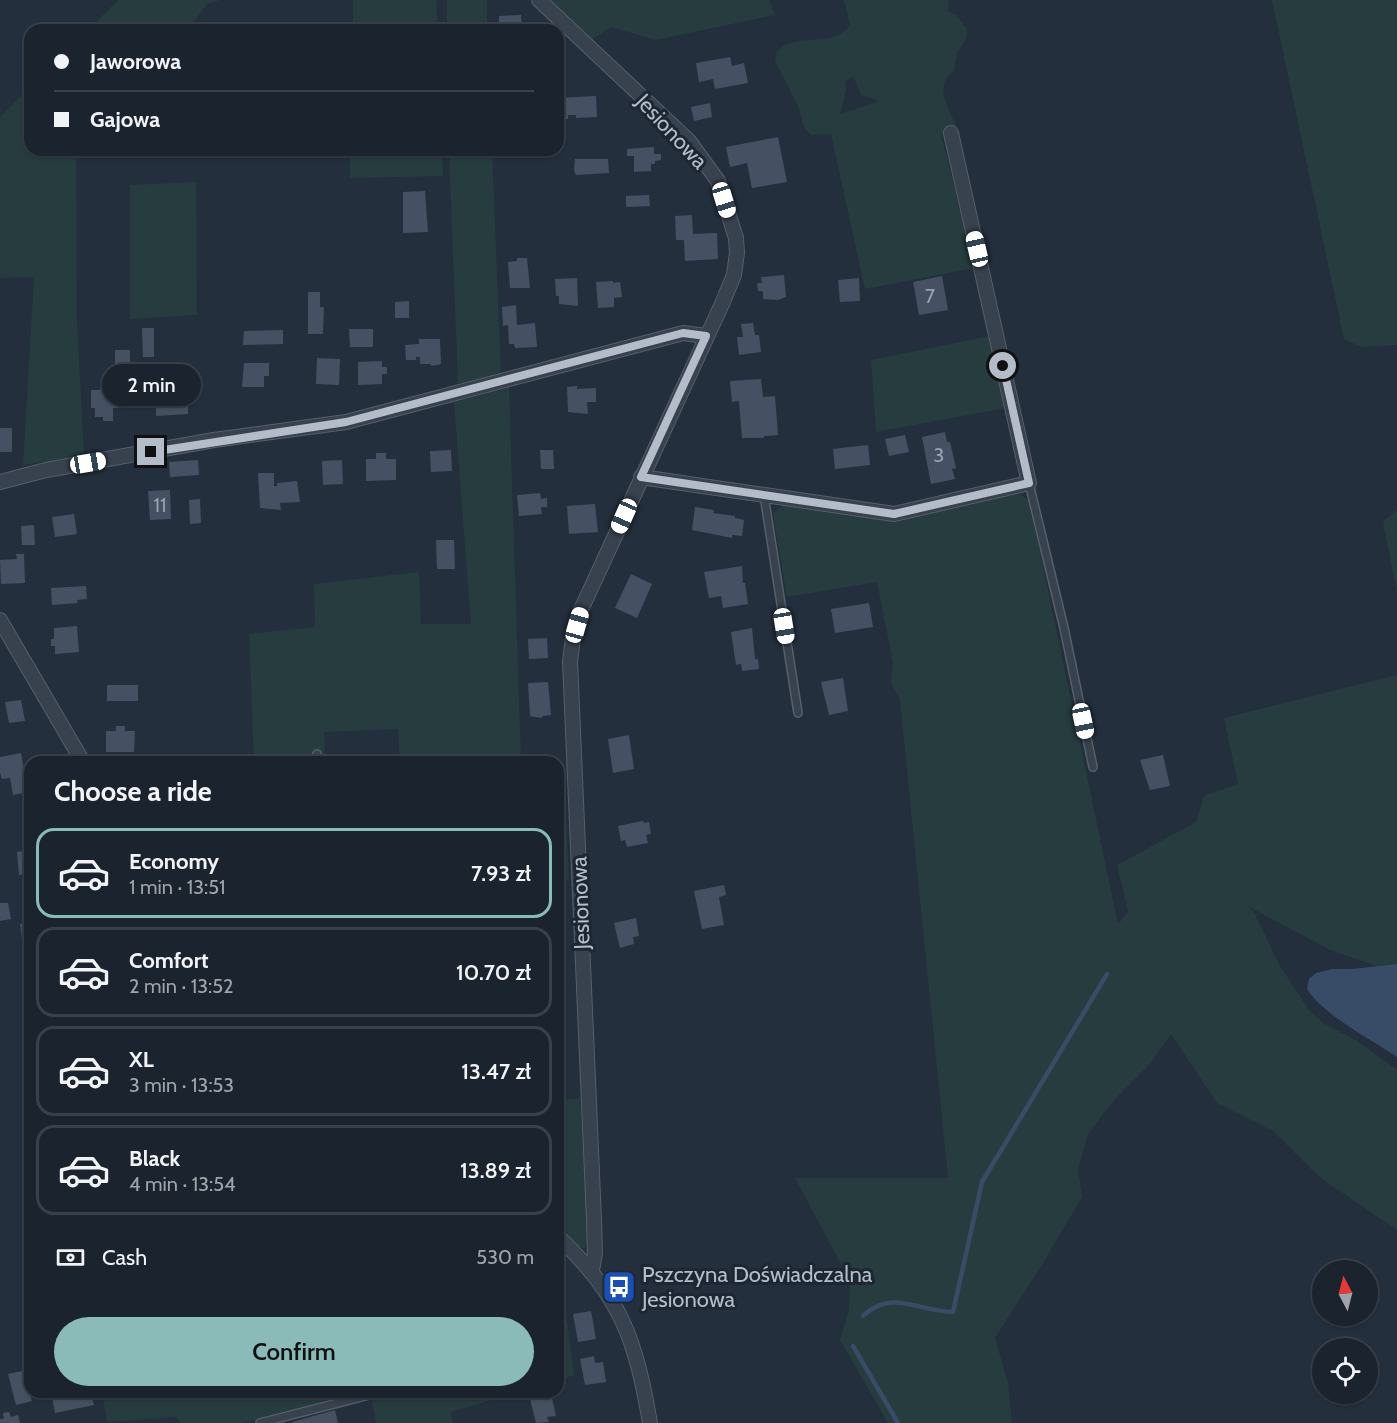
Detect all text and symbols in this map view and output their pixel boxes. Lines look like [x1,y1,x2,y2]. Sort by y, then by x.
text: Jaworowa [90,48,181,75]
street label: Jesionowa [629,87,714,175]
text: Gajowa [90,106,160,133]
car [710,180,738,220]
car [964,229,990,269]
house number: 7 [925,284,935,308]
route start [989,352,1016,379]
callout: 2 min [102,365,201,407]
text: 2 min [127,373,176,397]
route end [137,438,164,465]
house number: 3 [934,443,944,467]
car [69,451,107,475]
house number: 11 [153,493,167,517]
car [608,496,640,536]
car [563,605,591,645]
car [772,607,796,645]
car [1070,702,1096,740]
text: Choose a ride [54,775,212,808]
icon: car [57,846,111,900]
text: Economy [129,848,219,875]
street label: Jesionowa [565,856,596,951]
text: 7.93 zł [471,860,531,887]
text: 1 min · 13:51 [129,875,226,899]
icon: car [57,945,111,999]
text: Comfort [129,947,208,974]
text: 10.70 zł [456,959,531,986]
text: 2 min · 13:52 [129,974,234,998]
icon: car [57,1044,111,1098]
text: XL [129,1046,154,1073]
text: 13.47 zł [461,1058,531,1085]
text: 3 min · 13:53 [129,1073,234,1097]
icon: car [57,1143,111,1197]
text: Black [129,1145,180,1172]
text: 13.89 zł [460,1157,531,1184]
text: 4 min · 13:54 [129,1172,236,1196]
icon: cash [54,1241,87,1274]
text: Cash [102,1244,147,1271]
text: 530 m [476,1245,534,1269]
north arrow [1312,1260,1378,1326]
map controls [1312,1260,1378,1404]
place label: Pszczyna Doświadczalna Jesionowa [641,1261,873,1313]
bus stop icon: Pszczyna Doświadczalna Jesionowa [601,1269,637,1305]
button: Confirm [54,1317,534,1386]
button: locate [1312,1338,1378,1404]

